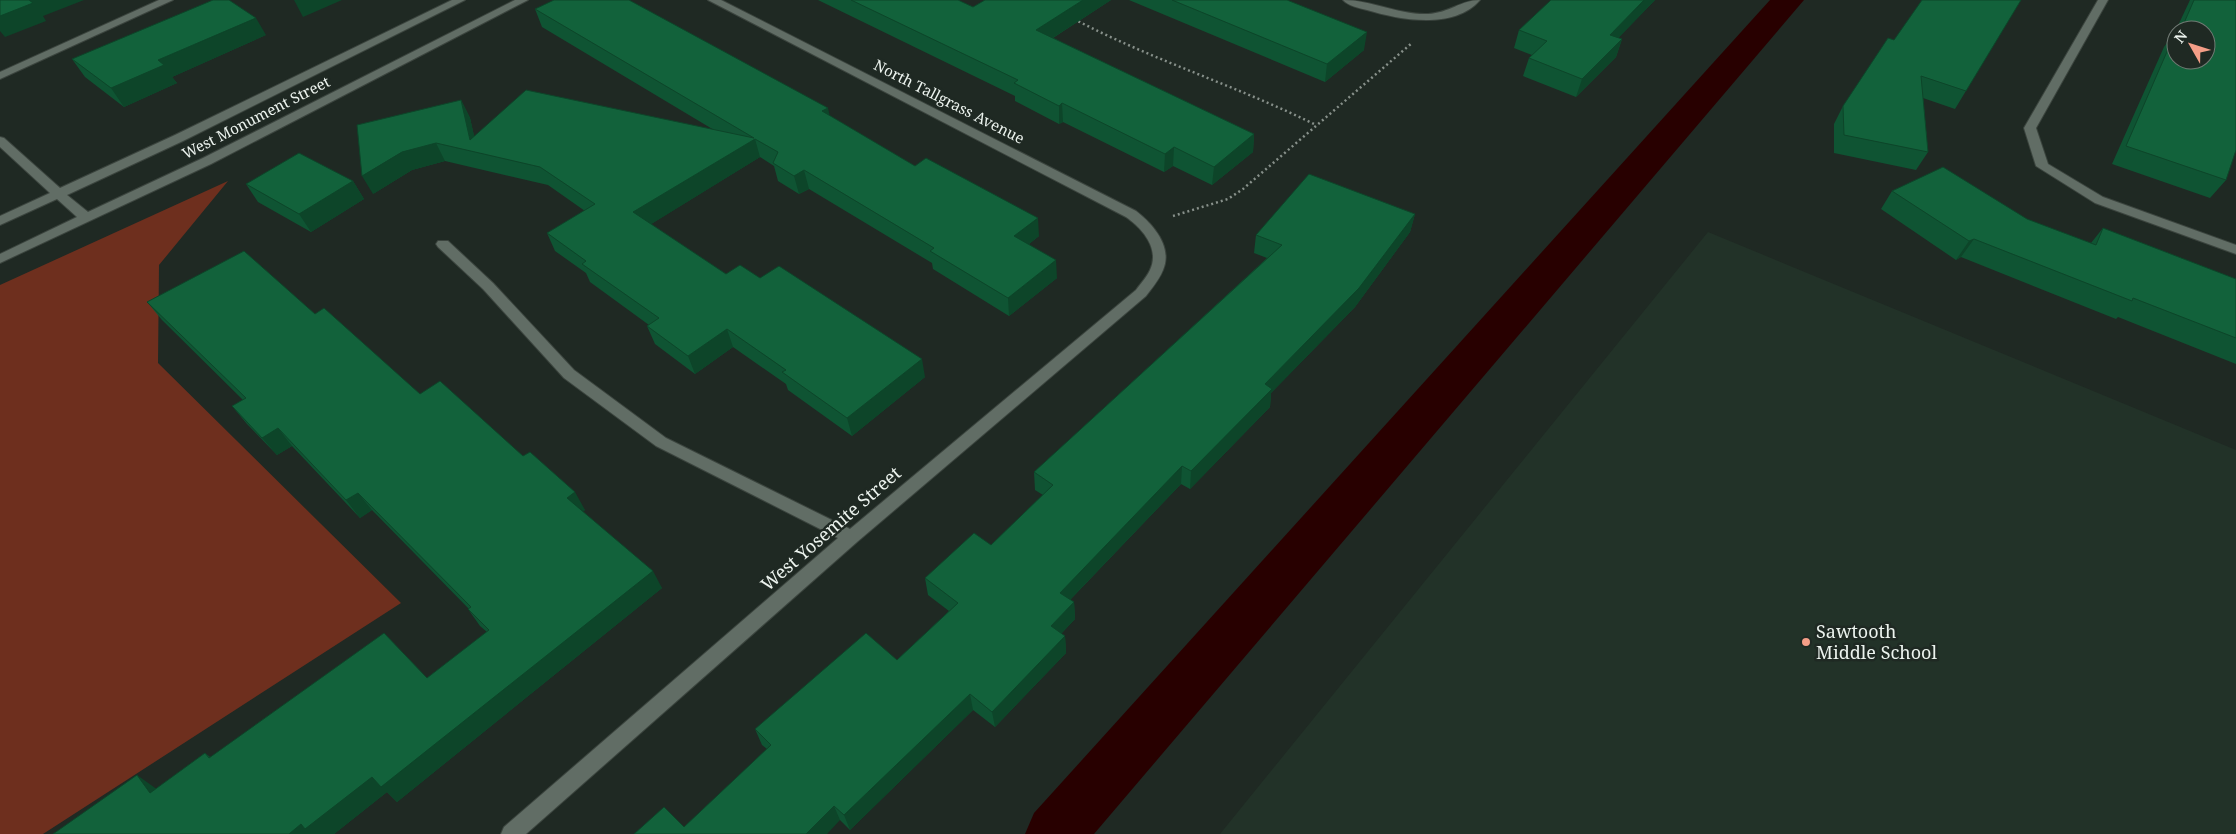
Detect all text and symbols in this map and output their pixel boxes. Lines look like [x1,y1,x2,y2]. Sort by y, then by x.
north arrow [2166,20,2216,70]
text: N [2170,26,2191,47]
street label: North Tallgrass Avenue [871,54,1028,148]
street label: West Monument Street [178,71,333,163]
street label: West Yosemite Street [755,461,905,596]
place label: Sawtooth Middle School [1816,619,1937,664]
marker: Sawtooth Middle School [1800,636,1812,648]

